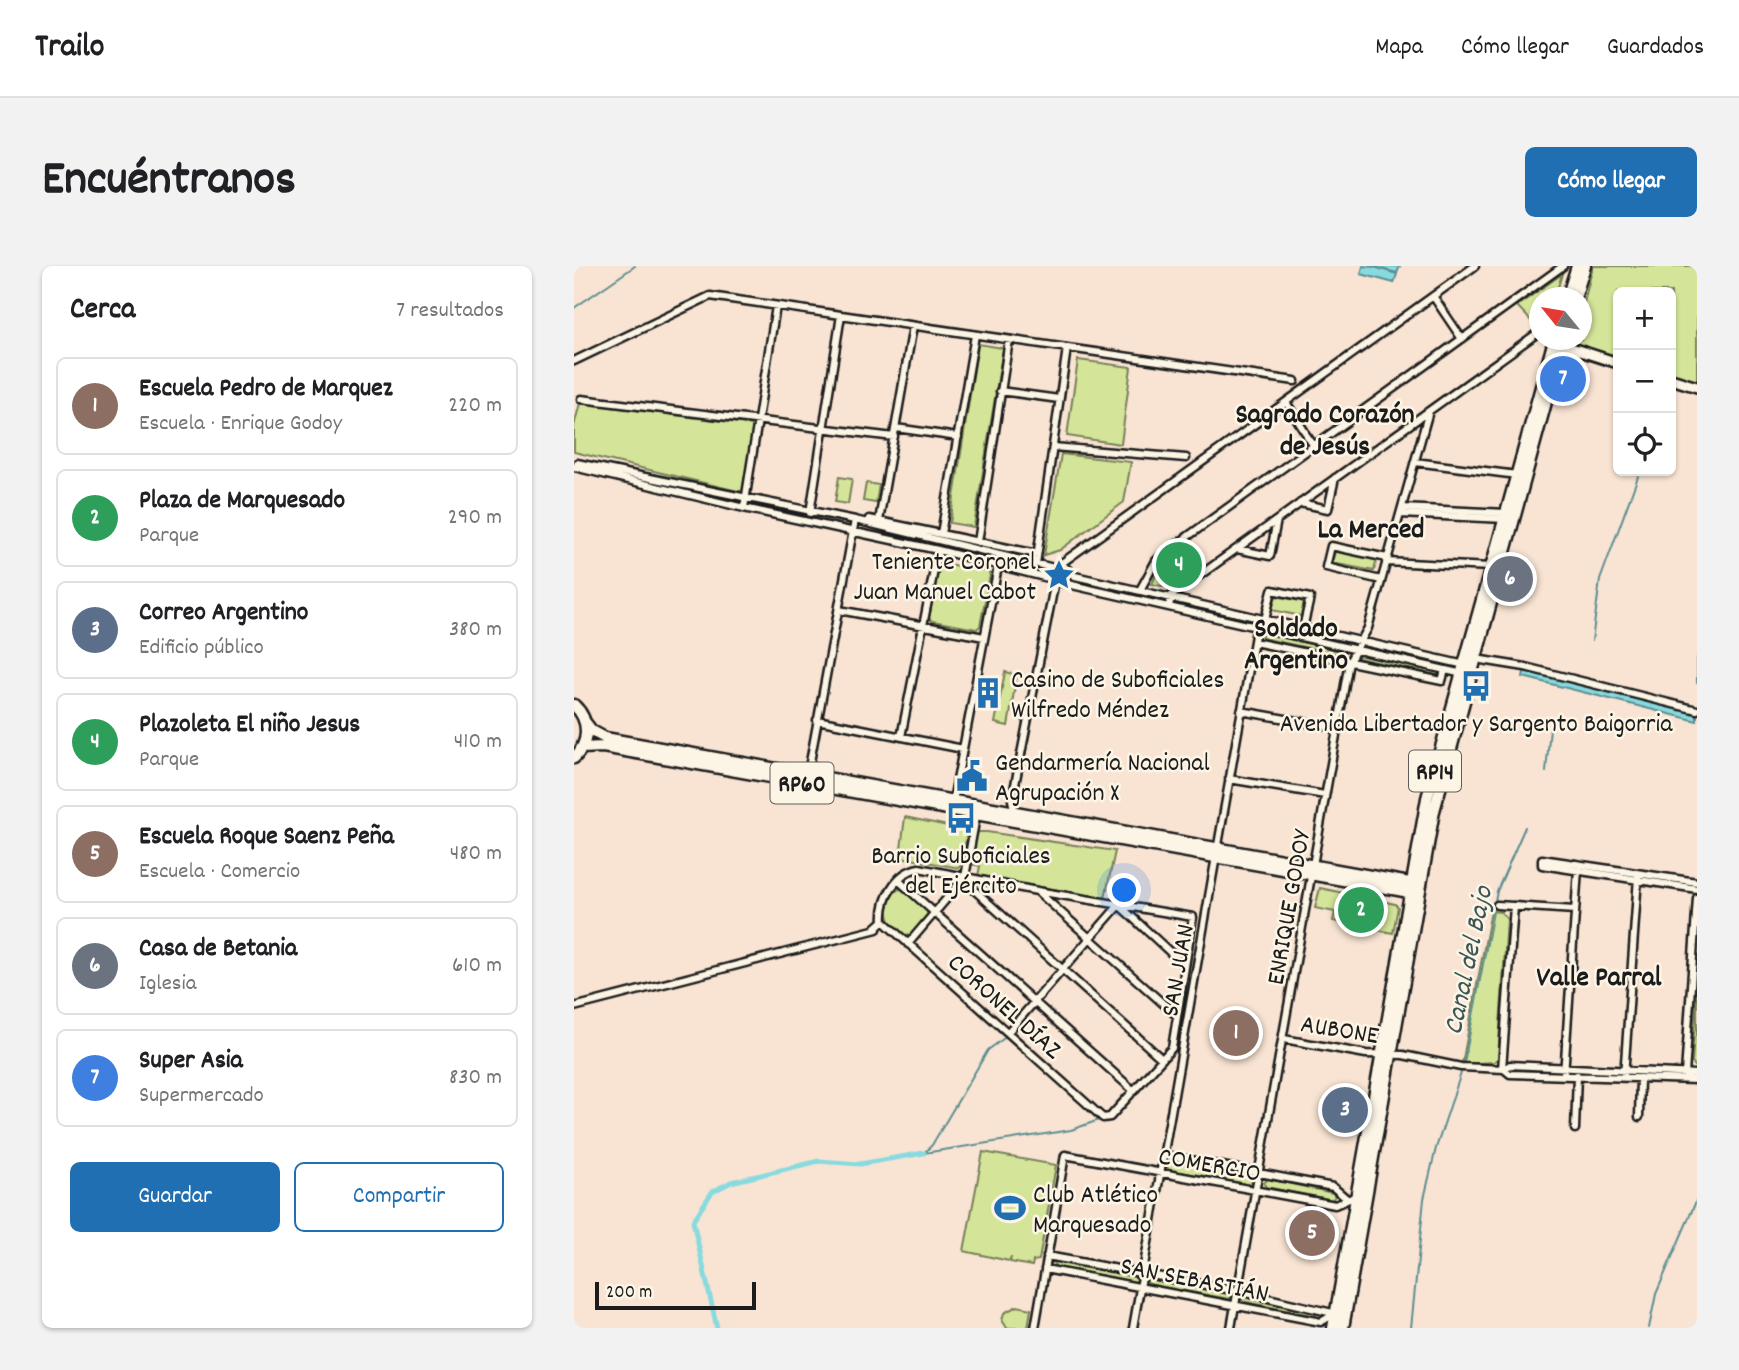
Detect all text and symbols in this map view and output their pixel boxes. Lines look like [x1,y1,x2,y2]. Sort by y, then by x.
text: Trailo [35,25,105,72]
text: Mapa [1375,31,1423,65]
text: Cómo llegar [1461,31,1569,65]
text: Guardados [1607,31,1704,65]
text: Encuéntranos [42,147,296,217]
button: Cómo llegar [1525,147,1697,217]
north arrow [1529,287,1592,350]
map controls [1613,287,1676,476]
button: + [1613,287,1676,350]
text: Cerca [70,290,135,333]
text: 7 resultados [396,295,504,328]
button: − [1613,350,1676,413]
pin: 7 [1540,353,1586,405]
text: Escuela Pedro de Marquez [139,371,393,408]
text: 1 [92,390,98,423]
text: 220 m [448,390,502,423]
district label: Sagrado Corazón de Jesús [1235,397,1415,469]
text: Escuela · Enrique Godoy [139,408,342,441]
button: locate [1613,413,1676,476]
text: Plaza de Marquesado [139,483,345,520]
text: 2 [90,502,100,535]
text: 290 m [448,502,502,535]
district label: La Merced [1318,512,1424,552]
text: Parque [139,520,199,553]
pin: 4 [1156,539,1202,591]
place label: Teniente Coronel Juan Manuel Cabot [853,545,1036,612]
pin: 6 [1487,553,1533,605]
place icon: Teniente Coronel Juan Manuel Cabot [1042,558,1076,592]
text: Correo Argentino [139,595,308,632]
district label: Soldado Argentino [1244,611,1348,683]
text: 3 [90,614,100,647]
text: 380 m [449,614,502,647]
text: Edificio público [139,632,264,665]
place label: Casino de Suboficiales Wilfredo Méndez [1011,663,1224,730]
bus stop icon: Avenida Libertador y Sargento Baigorria [1459,669,1493,703]
building icon: Casino de Suboficiales Wilfredo Méndez [971,676,1005,710]
text: Plazoleta El niño Jesus [139,707,360,744]
place label: Avenida Libertador y Sargento Baigorria [1280,707,1673,744]
text: 4 [90,726,100,759]
text: 410 m [454,726,502,759]
text: Parque [139,744,199,777]
place label: Gendarmería Nacional Agrupación X [995,746,1210,813]
road number: RP14 [1409,750,1461,792]
public building icon: Gendarmería Nacional Agrupación X [955,759,989,793]
road number: RP60 [770,762,834,804]
bus stop icon: Barrio Suboficiales del Ejército [944,801,978,835]
text: Escuela Roque Saenz Peña [139,819,394,856]
street label: ENRIQUE GODOY [1259,826,1323,988]
text: 5 [90,838,100,871]
text: 480 m [450,838,502,871]
place label: Barrio Suboficiales del Ejército [871,839,1051,906]
text: Escuela · Comercio [139,856,300,889]
your location [1107,873,1141,907]
water label: Canal del Bajo [1436,882,1506,1039]
pin: 2 [1338,884,1384,936]
street label: SAN JUAN [1153,921,1206,1020]
text: Casa de Betania [139,931,297,968]
street label: CORONEL DÍAZ [938,946,1070,1070]
text: 6 [89,950,101,983]
text: 610 m [452,950,502,983]
district label: Valle Parral [1536,960,1662,1000]
text: Iglesia [139,968,196,1001]
pin: 1 [1213,1007,1259,1059]
street label: AUBONE [1298,1007,1381,1056]
text: Super Asia [139,1043,243,1080]
text: 7 [91,1062,99,1095]
text: 830 m [449,1062,502,1095]
text: Supermercado [139,1080,264,1113]
pin: 3 [1322,1084,1368,1136]
street label: COMERCIO [1155,1139,1263,1194]
button: Guardar [70,1162,280,1232]
button: Compartir [294,1162,504,1232]
place label: Club Atlético Marquesado [1033,1178,1158,1245]
sports icon: Club Atlético Marquesado [993,1191,1027,1225]
pin: 5 [1289,1207,1335,1259]
street label: SAN SEBASTIÁN [1117,1249,1272,1314]
scale bar [595,1279,756,1311]
text: 200 m [606,1280,652,1307]

